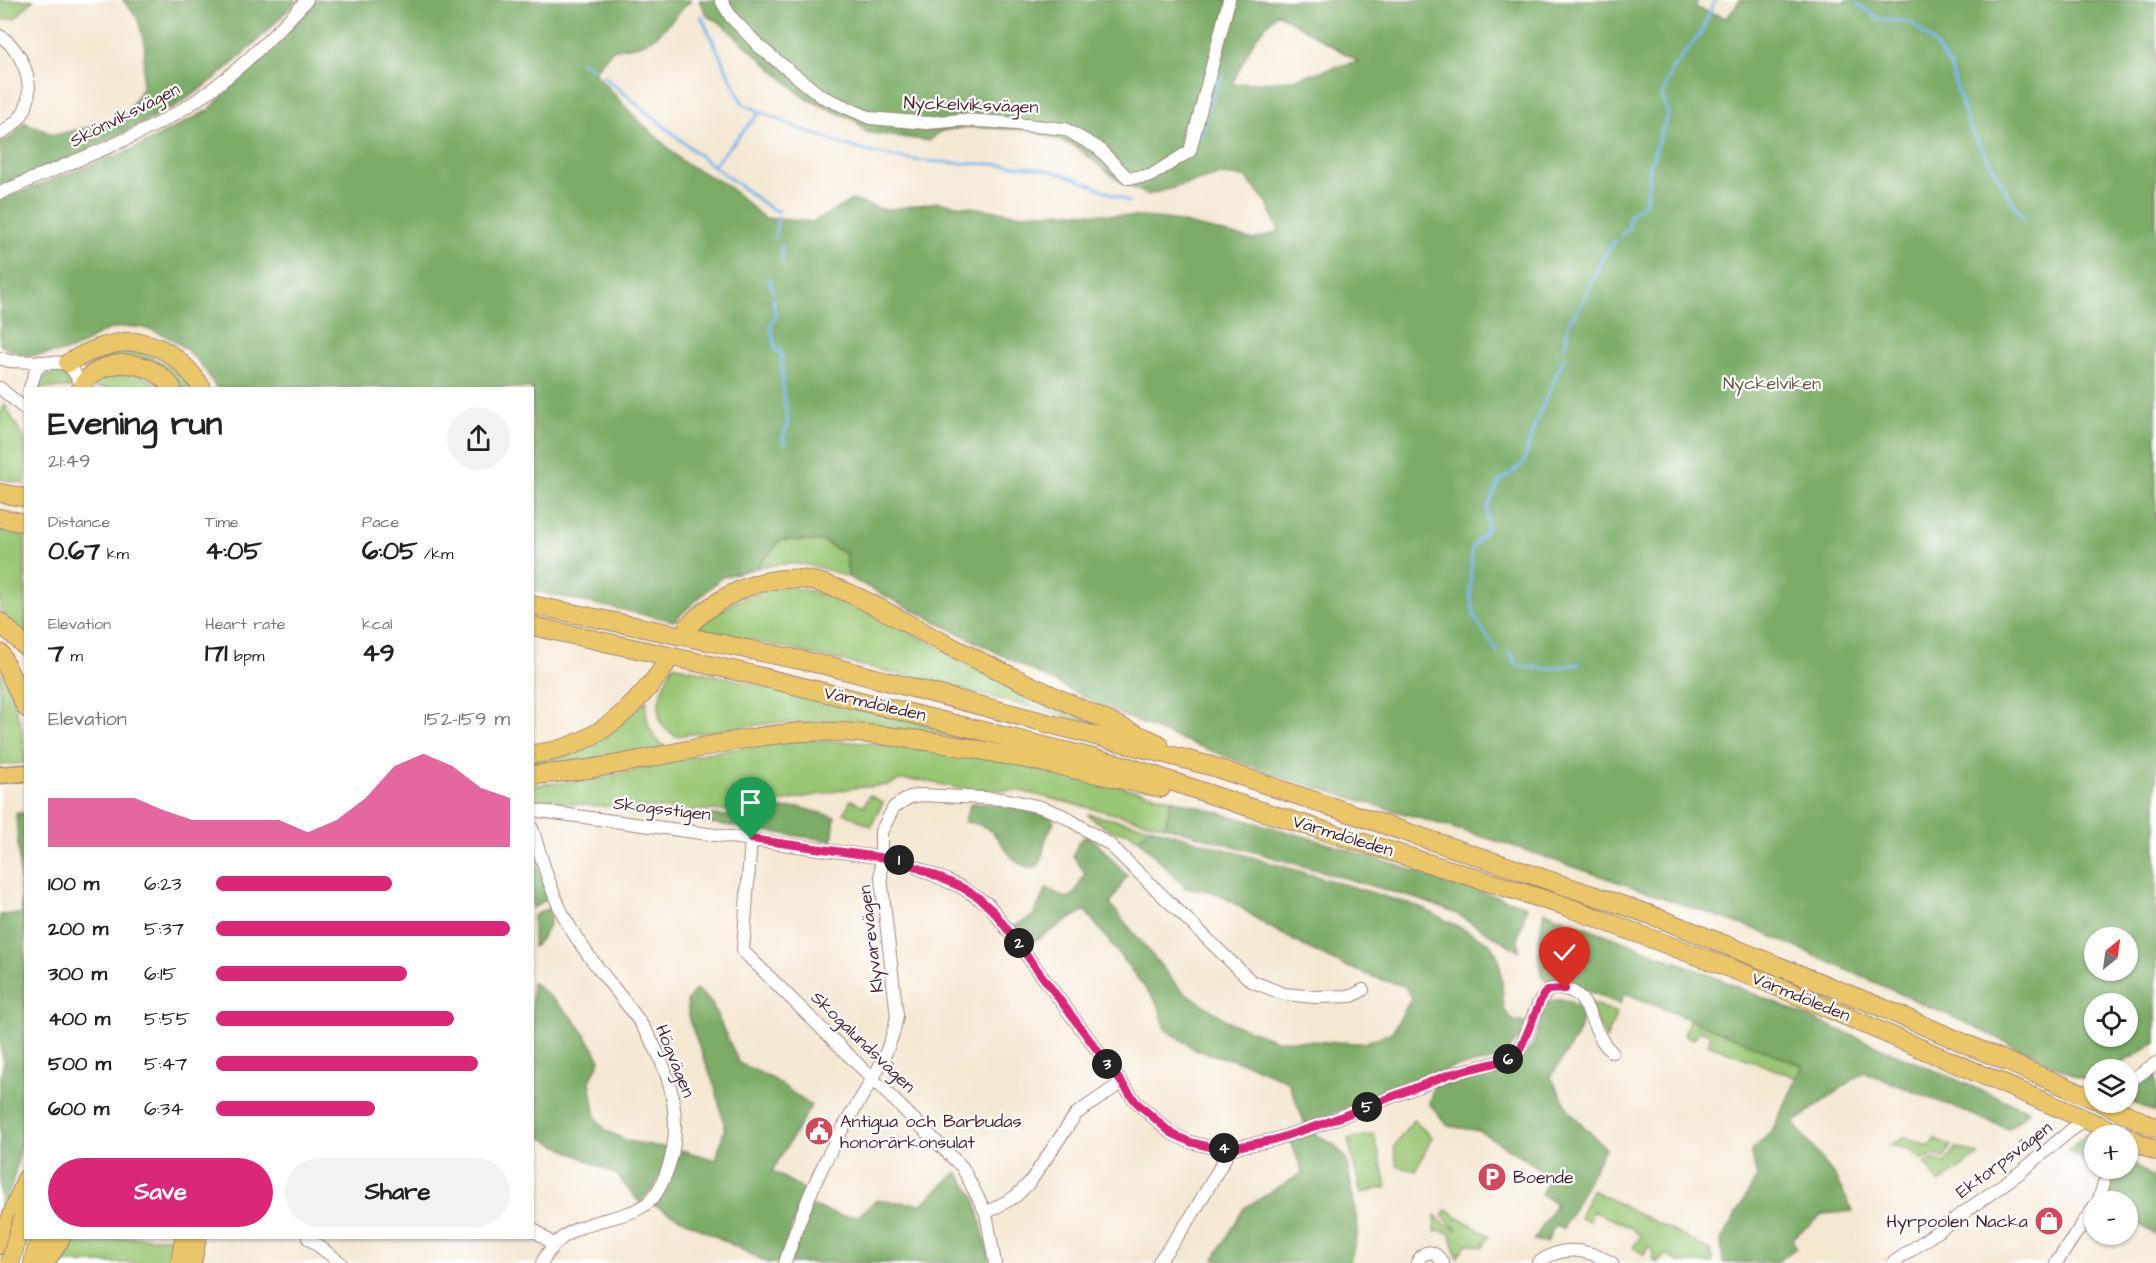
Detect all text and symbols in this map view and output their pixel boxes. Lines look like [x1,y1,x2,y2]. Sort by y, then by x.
street label: Skönviksvägen [66,77,185,154]
street label: Nyckelviksvägen [903,90,1039,121]
park label: Nyckelviken [1723,371,1821,397]
text: Evening run [48,401,222,447]
button: share [447,407,510,470]
text: 21:49 [48,447,90,475]
text: Distance [48,511,110,533]
text: Time [205,511,239,533]
text: Pace [362,511,399,533]
text: 0.67 [48,533,100,569]
text: 4:05 [205,533,262,569]
text: 6:05 [362,533,417,569]
text: km [100,543,129,565]
text: /km [417,543,453,565]
text: Elevation [48,613,111,635]
text: Heart rate [205,613,285,635]
text: kcal [362,613,393,635]
text: 7 [48,635,64,671]
text: 171 [205,635,228,671]
text: 49 [362,635,395,671]
text: m [64,645,83,667]
text: bpm [228,645,264,667]
street label: Värmdöleden [821,680,929,728]
text: Elevation [48,705,127,733]
text: 152–159 m [424,705,510,733]
pin [725,777,776,839]
icon: arrive [734,786,767,819]
street label: Skogsstigen [612,791,712,828]
street label: Värmdöleden [1289,809,1397,863]
pin: 1 [884,845,914,875]
text: 1 [898,849,900,871]
text: 100 m [48,870,99,898]
text: 6:23 [144,870,182,898]
street label: Klyvarevägen [852,884,891,994]
text: 200 m [48,915,108,943]
text: 5:37 [144,915,184,943]
pin [1539,927,1590,989]
north arrow [2084,927,2138,981]
map controls [2084,927,2138,1245]
pin: 2 [1004,928,1034,958]
text: 2 [1014,932,1024,954]
icon: check [1548,936,1581,969]
text: 300 m [48,960,107,988]
text: 6:15 [144,960,177,988]
street label: Värmdöleden [1748,966,1854,1028]
street label: Skogalundsvägen [804,985,921,1099]
button: locate [2084,993,2138,1047]
text: 400 m [48,1005,110,1033]
text: 5:55 [144,1005,190,1033]
street label: Högvägen [648,1021,701,1102]
pin: 6 [1493,1044,1523,1074]
text: 6 [1503,1048,1513,1070]
pin: 3 [1092,1049,1122,1079]
text: 500 m [48,1050,111,1078]
text: 5:47 [144,1050,187,1078]
text: 3 [1103,1053,1111,1075]
button: layers [2084,1059,2138,1113]
pin: 5 [1352,1092,1382,1122]
text: 600 m [48,1095,109,1123]
text: 6:34 [144,1095,184,1123]
text: 5 [1361,1096,1373,1118]
place label: Antigua och Barbudas honorärkonsulat [840,1109,1022,1155]
public building icon: Antigua och Barbudas honorärkonsulat [803,1115,835,1147]
street label: Ektorpsvägen [1951,1116,2058,1205]
button: + [2084,1125,2138,1179]
pin: 4 [1209,1133,1239,1163]
text: 4 [1219,1137,1229,1159]
button: Save [48,1158,273,1227]
button: Share [285,1158,510,1227]
parking icon: Boende [1476,1161,1508,1193]
place label: Boende [1513,1165,1574,1190]
button: − [2084,1191,2138,1245]
shop icon: Hyrpoolen Nacka [2033,1205,2065,1237]
place label: Hyrpoolen Nacka [1886,1209,2028,1235]

